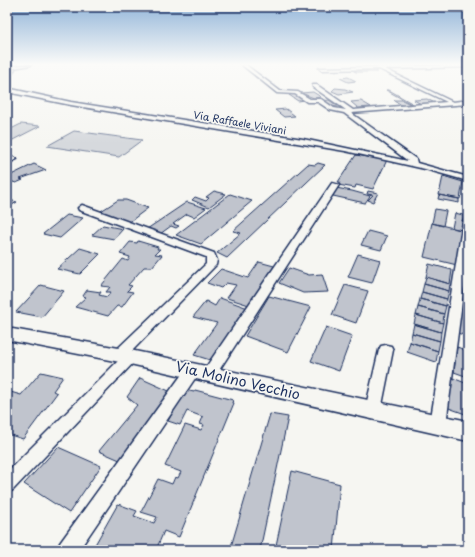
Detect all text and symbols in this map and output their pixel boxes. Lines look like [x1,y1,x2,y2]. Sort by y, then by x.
street label: Via Raffaele Viviani [192,106,288,138]
street label: Via Molino Vecchio [174,355,302,405]

